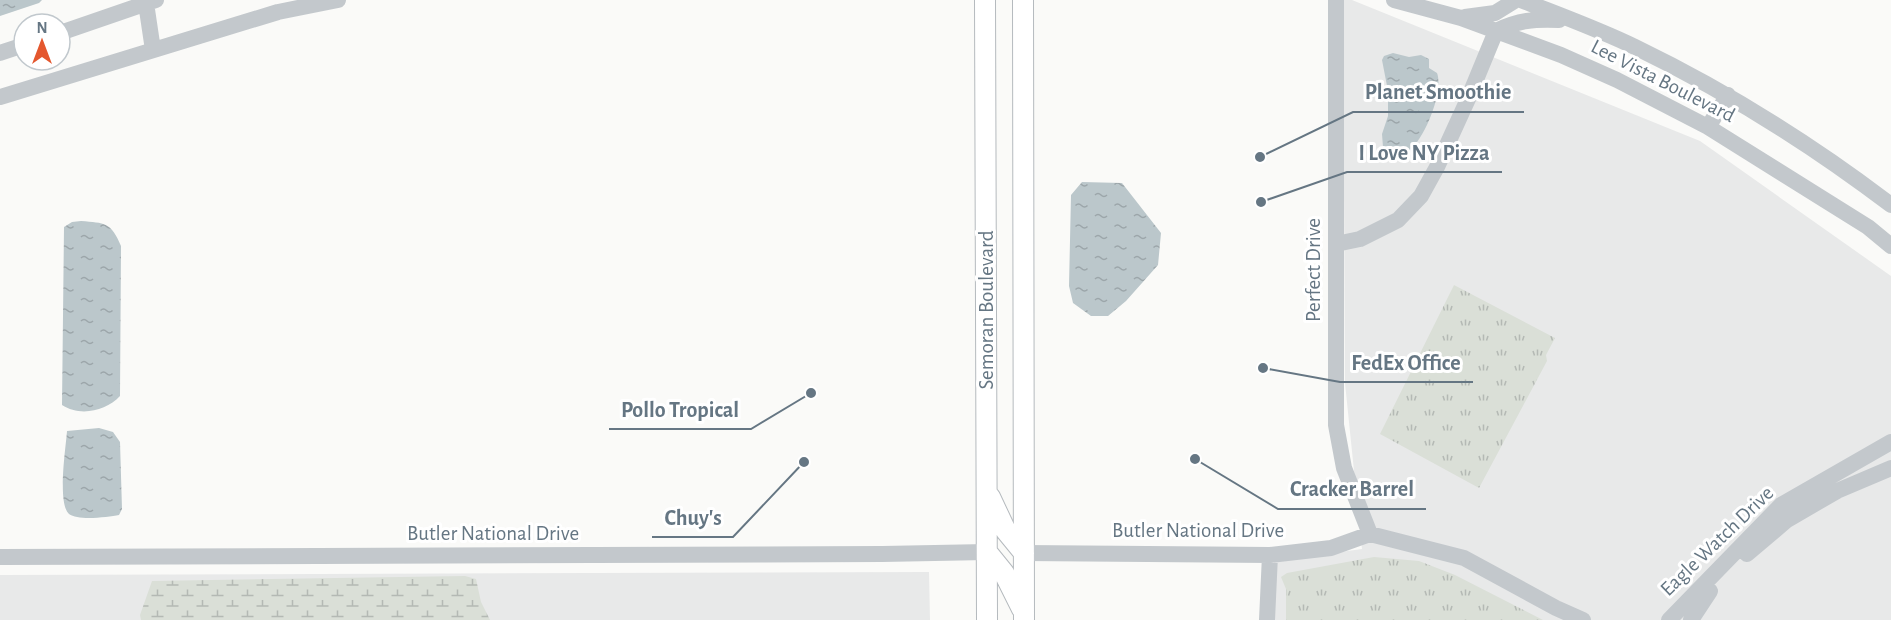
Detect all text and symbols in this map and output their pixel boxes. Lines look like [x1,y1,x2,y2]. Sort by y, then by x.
north arrow [12,12,72,72]
text: N [36,20,48,36]
street label: Lee Vista Boulevard [1588,36,1738,126]
callout: Planet Smoothie [1353,72,1524,112]
text: Planet Smoothie [1365,81,1511,103]
callout: I Love NY Pizza [1347,132,1502,172]
text: I Love NY Pizza [1358,142,1490,164]
street label: Perfect Drive [1303,218,1324,322]
street label: Semoran Boulevard [976,230,997,390]
callout: FedEx Office [1340,342,1473,382]
text: FedEx Office [1351,352,1461,374]
callout: Pollo Tropical [609,389,751,429]
text: Pollo Tropical [621,399,739,421]
callout: Cracker Barrel [1278,469,1426,509]
text: Cracker Barrel [1290,478,1414,500]
street label: Eagle Watch Drive [1657,482,1777,600]
callout: Chuy's [652,497,733,537]
text: Chuy's [664,507,722,530]
street label: Butler National Drive [1112,520,1284,541]
street label: Butler National Drive [407,523,579,544]

